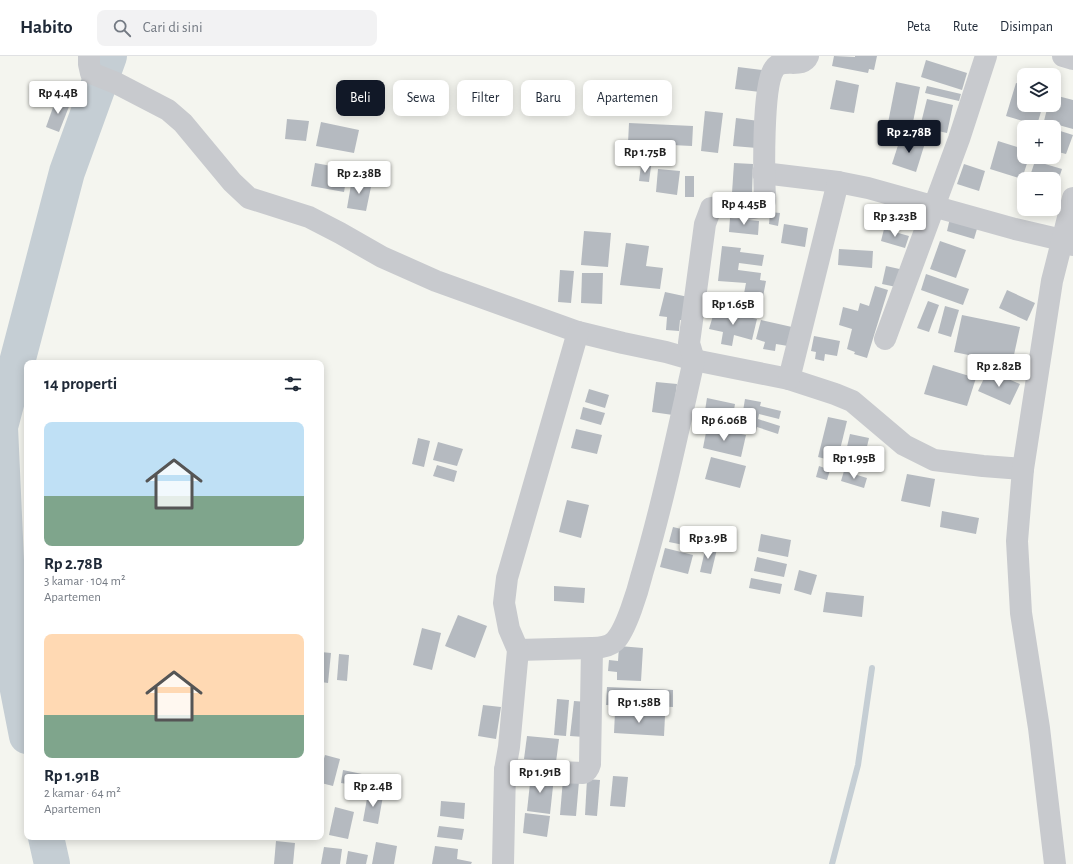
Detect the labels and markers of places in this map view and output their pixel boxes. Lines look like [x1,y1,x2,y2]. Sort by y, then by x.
pin: Rp 4.4B [21,81,95,115]
pin: Rp 2.78B [868,120,950,154]
pin: Rp 1.75B [604,140,686,174]
pin: Rp 2.38B [318,161,400,195]
pin: Rp 4.45B [703,192,785,226]
pin: Rp 3.23B [854,204,936,238]
pin: Rp 1.65B [692,292,774,326]
pin: Rp 2.82B [958,354,1040,388]
pin: Rp 6.06B [683,408,765,442]
pin: Rp 1.95B [813,446,895,480]
pin: Rp 3.9B [671,526,745,560]
pin: Rp 1.58B [598,690,680,724]
pin: Rp 1.91B [499,760,581,794]
pin: Rp 2.4B [336,774,410,808]

